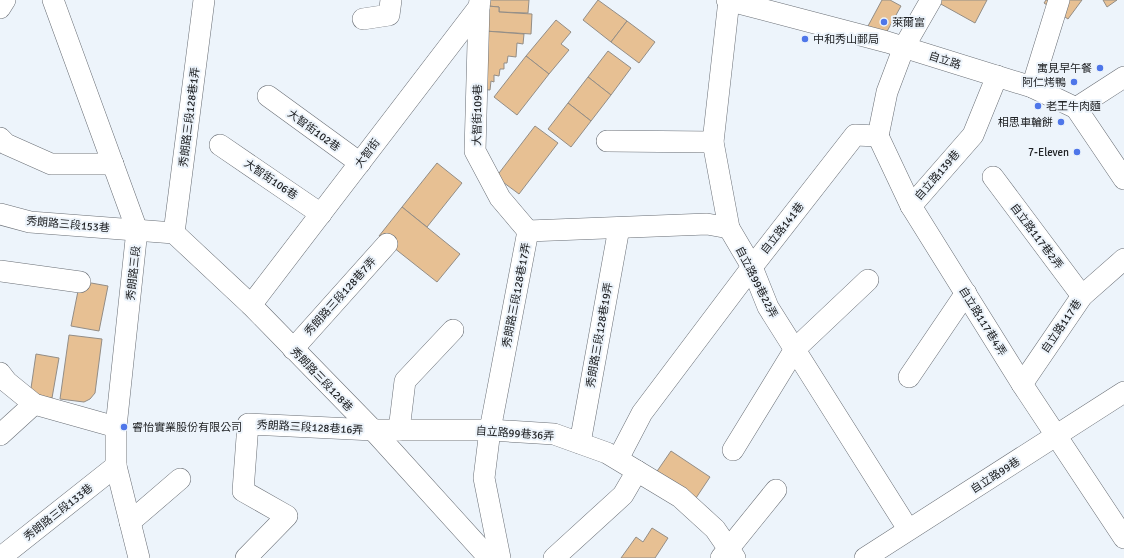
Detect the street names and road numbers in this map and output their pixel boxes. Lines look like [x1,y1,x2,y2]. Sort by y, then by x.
street label: 自立路 [927,49,963,72]
street label: 秀朗路三段128巷1弄 [177,66,202,168]
street label: 大智街109巷 [470,84,485,146]
street label: 大智街102巷 [285,107,343,154]
street label: 大智街 [352,136,383,170]
street label: 自立路139巷 [912,148,963,203]
street label: 大智街106巷 [241,157,300,202]
street label: 自立路141巷 [758,200,807,257]
street label: 自立路117巷2弄 [1008,201,1065,272]
street label: 秀朗路三段153巷 [26,214,110,235]
street label: 秀朗路三段128巷17弄 [500,241,533,349]
street label: 自立路99巷22弄 [733,244,780,320]
street label: 秀朗路三段 [124,245,143,301]
street label: 秀朗路三段128巷7弄 [302,255,379,338]
street label: 秀朗路三段128巷19弄 [584,281,615,389]
street label: 自立路117巷4弄 [956,284,1009,358]
street label: 自立路117巷 [1039,297,1084,356]
street label: 秀朗路三段128巷 [288,345,355,414]
street label: 秀朗路三段128巷16弄 [256,418,364,437]
street label: 自立路99巷36弄 [475,424,555,443]
street label: 自立路99巷 [968,455,1022,496]
street label: 秀朗路三段133巷 [21,481,95,543]

